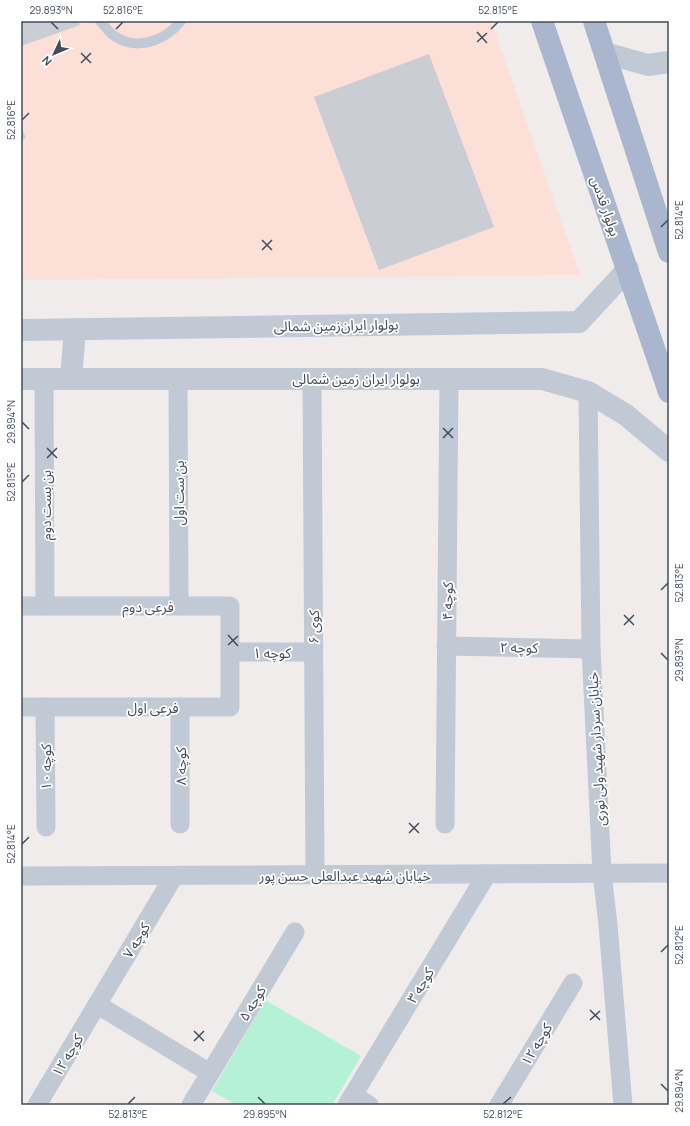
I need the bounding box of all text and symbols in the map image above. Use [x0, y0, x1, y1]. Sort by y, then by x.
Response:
text: 29.893°N [29, 3, 73, 17]
text: 52.816°E [103, 3, 143, 17]
text: 52.815°E [478, 3, 518, 17]
north arrow [34, 34, 74, 74]
text: N [38, 53, 55, 69]
text: 52.816°E [4, 100, 18, 140]
street label: بولوار قدس [587, 173, 625, 239]
text: 52.814°E [672, 200, 686, 240]
street label: بولوار ایران‌زمین شمالی [273, 314, 399, 336]
street label: بولوار ایران زمین شمالی [292, 369, 420, 388]
text: 29.894°N [4, 400, 18, 444]
street label: بن ست اول [169, 460, 188, 526]
text: 52.815°E [4, 462, 18, 502]
street label: بن بست دوم [36, 470, 57, 540]
text: 52.813°E [672, 563, 686, 603]
street label: کوچه ۴ [437, 581, 458, 620]
street label: فرعی دوم [122, 597, 174, 618]
street label: کوی ۶ [304, 610, 323, 644]
street label: کوچه ۲ [500, 637, 539, 658]
text: 29.893°N [672, 638, 686, 682]
street label: کوچه ۱ [253, 643, 291, 663]
street label: خیابان سردار شهید ولی نوری [582, 671, 610, 827]
street label: فرعی اول [128, 698, 178, 717]
street label: کوچه ۱۰ [36, 744, 56, 790]
street label: کوچه ۸ [171, 747, 191, 785]
text: 52.814°E [4, 824, 18, 864]
street label: خیابان شهید عبدالعلی حسن پور [258, 866, 431, 886]
street label: کوچه ۷ [118, 919, 155, 962]
text: 52.812°E [672, 925, 686, 965]
street label: کوچه ۳ [402, 964, 439, 1007]
street label: کوچه ۵ [234, 982, 271, 1025]
street label: کوچه ۱۲ [516, 1019, 557, 1069]
street label: کوچه ۱۲ [47, 1030, 88, 1080]
text: 29.894°N [672, 1069, 686, 1113]
text: 52.813°E [108, 1107, 148, 1121]
text: 29.895°N [243, 1107, 287, 1121]
text: 52.812°E [483, 1107, 523, 1121]

